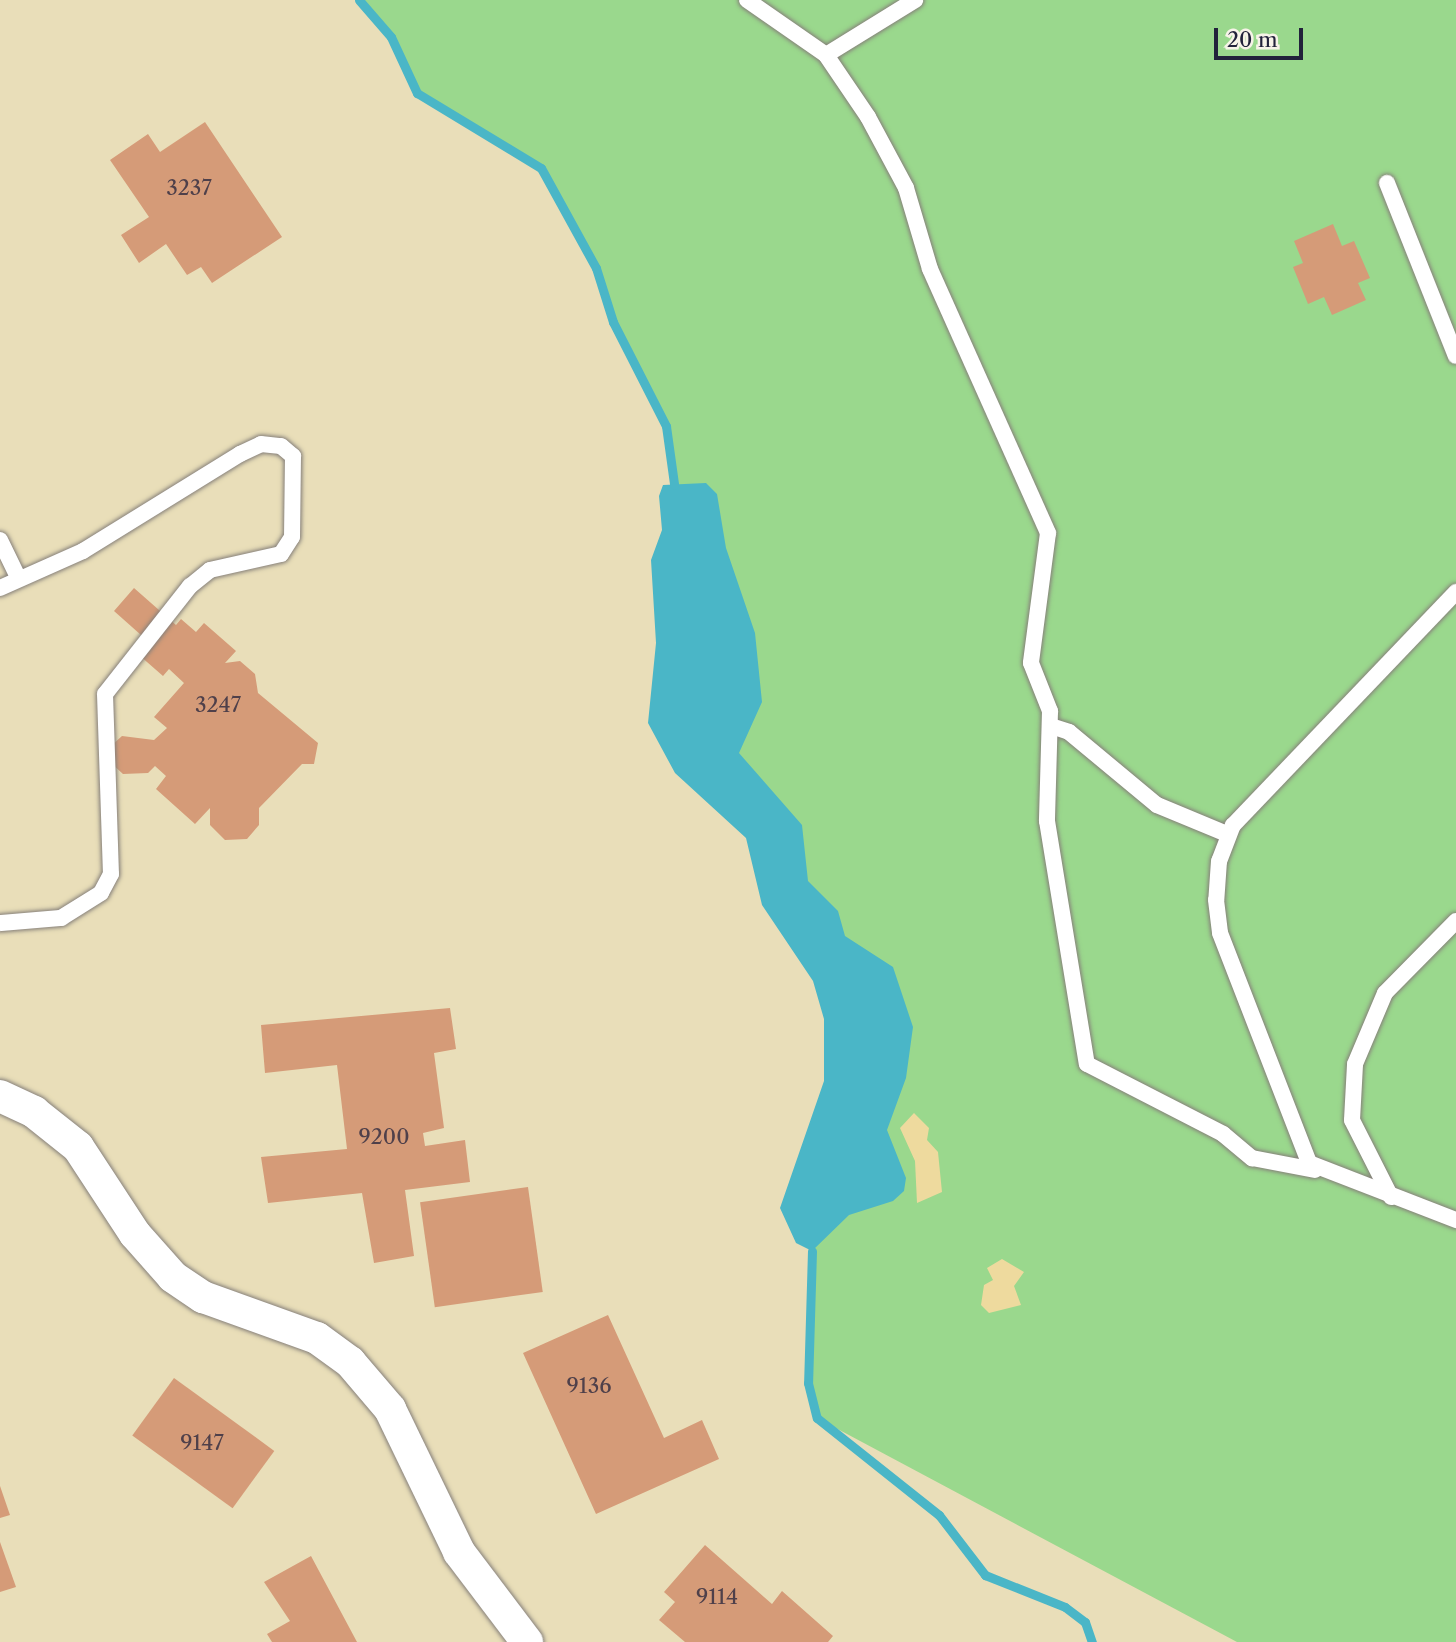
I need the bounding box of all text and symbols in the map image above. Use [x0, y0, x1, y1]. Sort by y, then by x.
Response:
scale bar [1218, 14, 1307, 58]
text: 20 m [1227, 27, 1278, 52]
house number: 3237 [166, 175, 212, 201]
house number: 3247 [195, 692, 241, 718]
house number: 9200 [358, 1124, 410, 1150]
house number: 9136 [567, 1373, 611, 1399]
house number: 9147 [180, 1430, 224, 1456]
house number: 9114 [696, 1584, 738, 1610]

